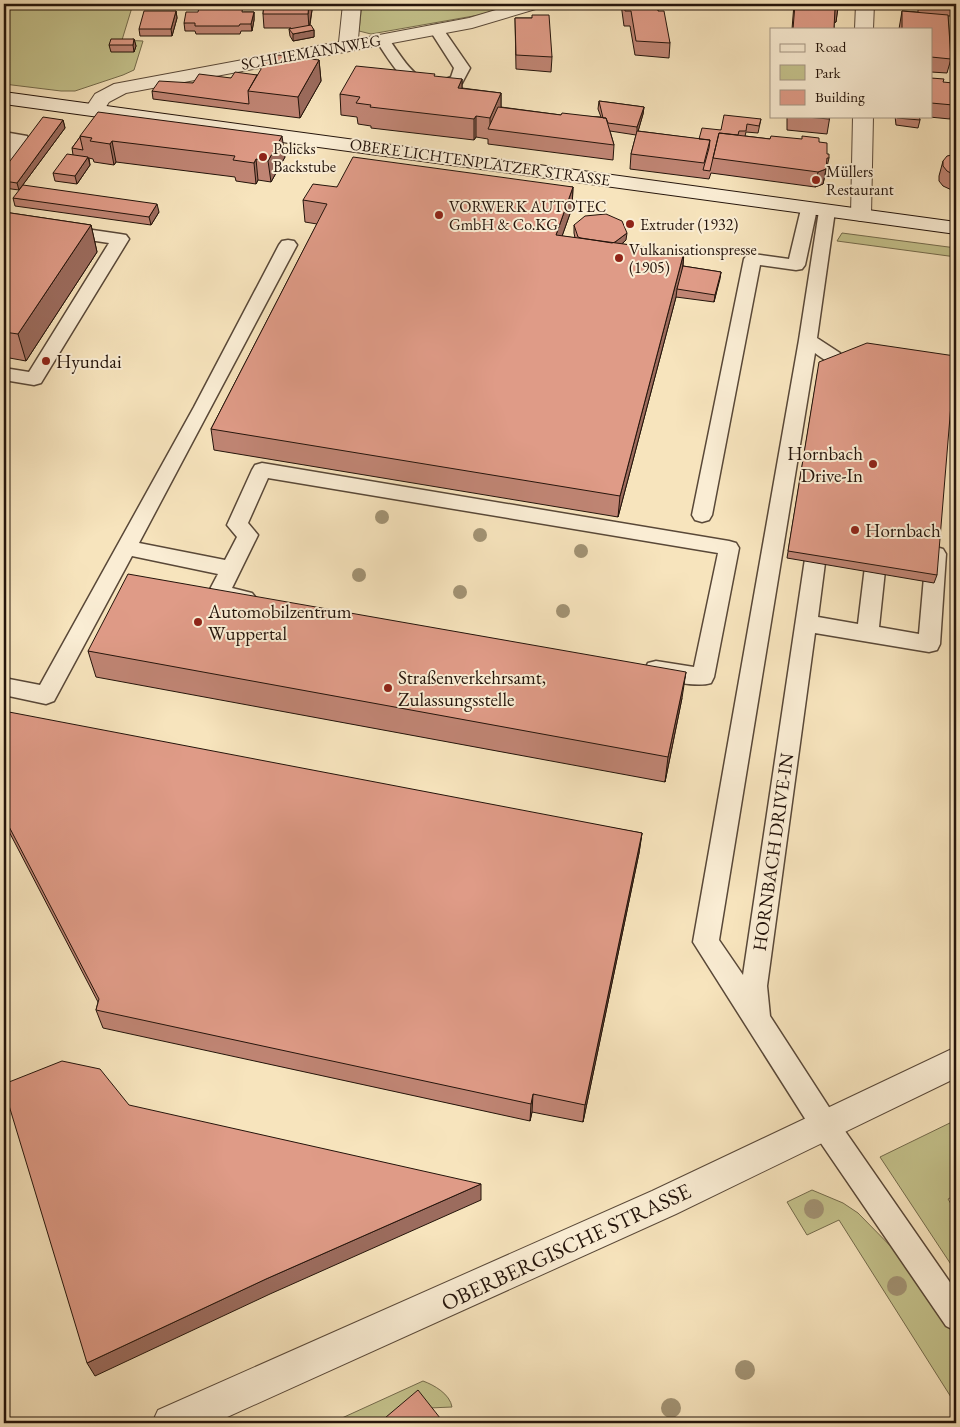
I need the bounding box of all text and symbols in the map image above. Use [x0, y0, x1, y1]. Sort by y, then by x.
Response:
legend [770, 28, 932, 118]
street label: SCHLIEMANNWEG [239, 29, 383, 75]
text: Road [815, 37, 847, 56]
text: Park [815, 63, 842, 82]
text: Building [815, 87, 865, 106]
street label: OBERE LICHTENPLATZER STRASSE [348, 133, 612, 191]
place label: Policks Backstube [273, 138, 336, 177]
marker: Policks Backstube [257, 151, 269, 163]
place label: Müllers Restaurant [826, 161, 894, 200]
marker: Müllers Restaurant [810, 174, 822, 186]
place label: VORWERK AUTOTEC GmbH & Co.KG [449, 196, 606, 235]
marker: VORWERK AUTOTEC GmbH & Co.KG [433, 209, 445, 221]
place label: Extruder (1932) [640, 214, 738, 235]
marker: Extruder (1932) [624, 218, 636, 230]
place label: Vulkanisationspresse (1905) [629, 239, 757, 278]
marker: Vulkanisationspresse (1905) [613, 252, 625, 264]
place label: Hyundai [56, 349, 122, 374]
marker: Hyundai [40, 355, 52, 367]
place label: Hornbach Drive-In [787, 441, 863, 488]
marker: Hornbach Drive-In [867, 458, 879, 470]
place label: Hornbach [865, 518, 941, 543]
marker: Hornbach [849, 524, 861, 536]
place label: Automobilzentrum Wuppertal [207, 599, 352, 646]
marker: Automobilzentrum Wuppertal [192, 616, 204, 628]
place label: Straßenverkehrsamt, Zulassungsstelle [398, 665, 546, 712]
marker: Straßenverkehrsamt, Zulassungsstelle [382, 682, 394, 694]
street label: HORNBACH DRIVE-IN [747, 752, 799, 952]
street label: OBERBERGISCHE STRASSE [436, 1176, 696, 1318]

